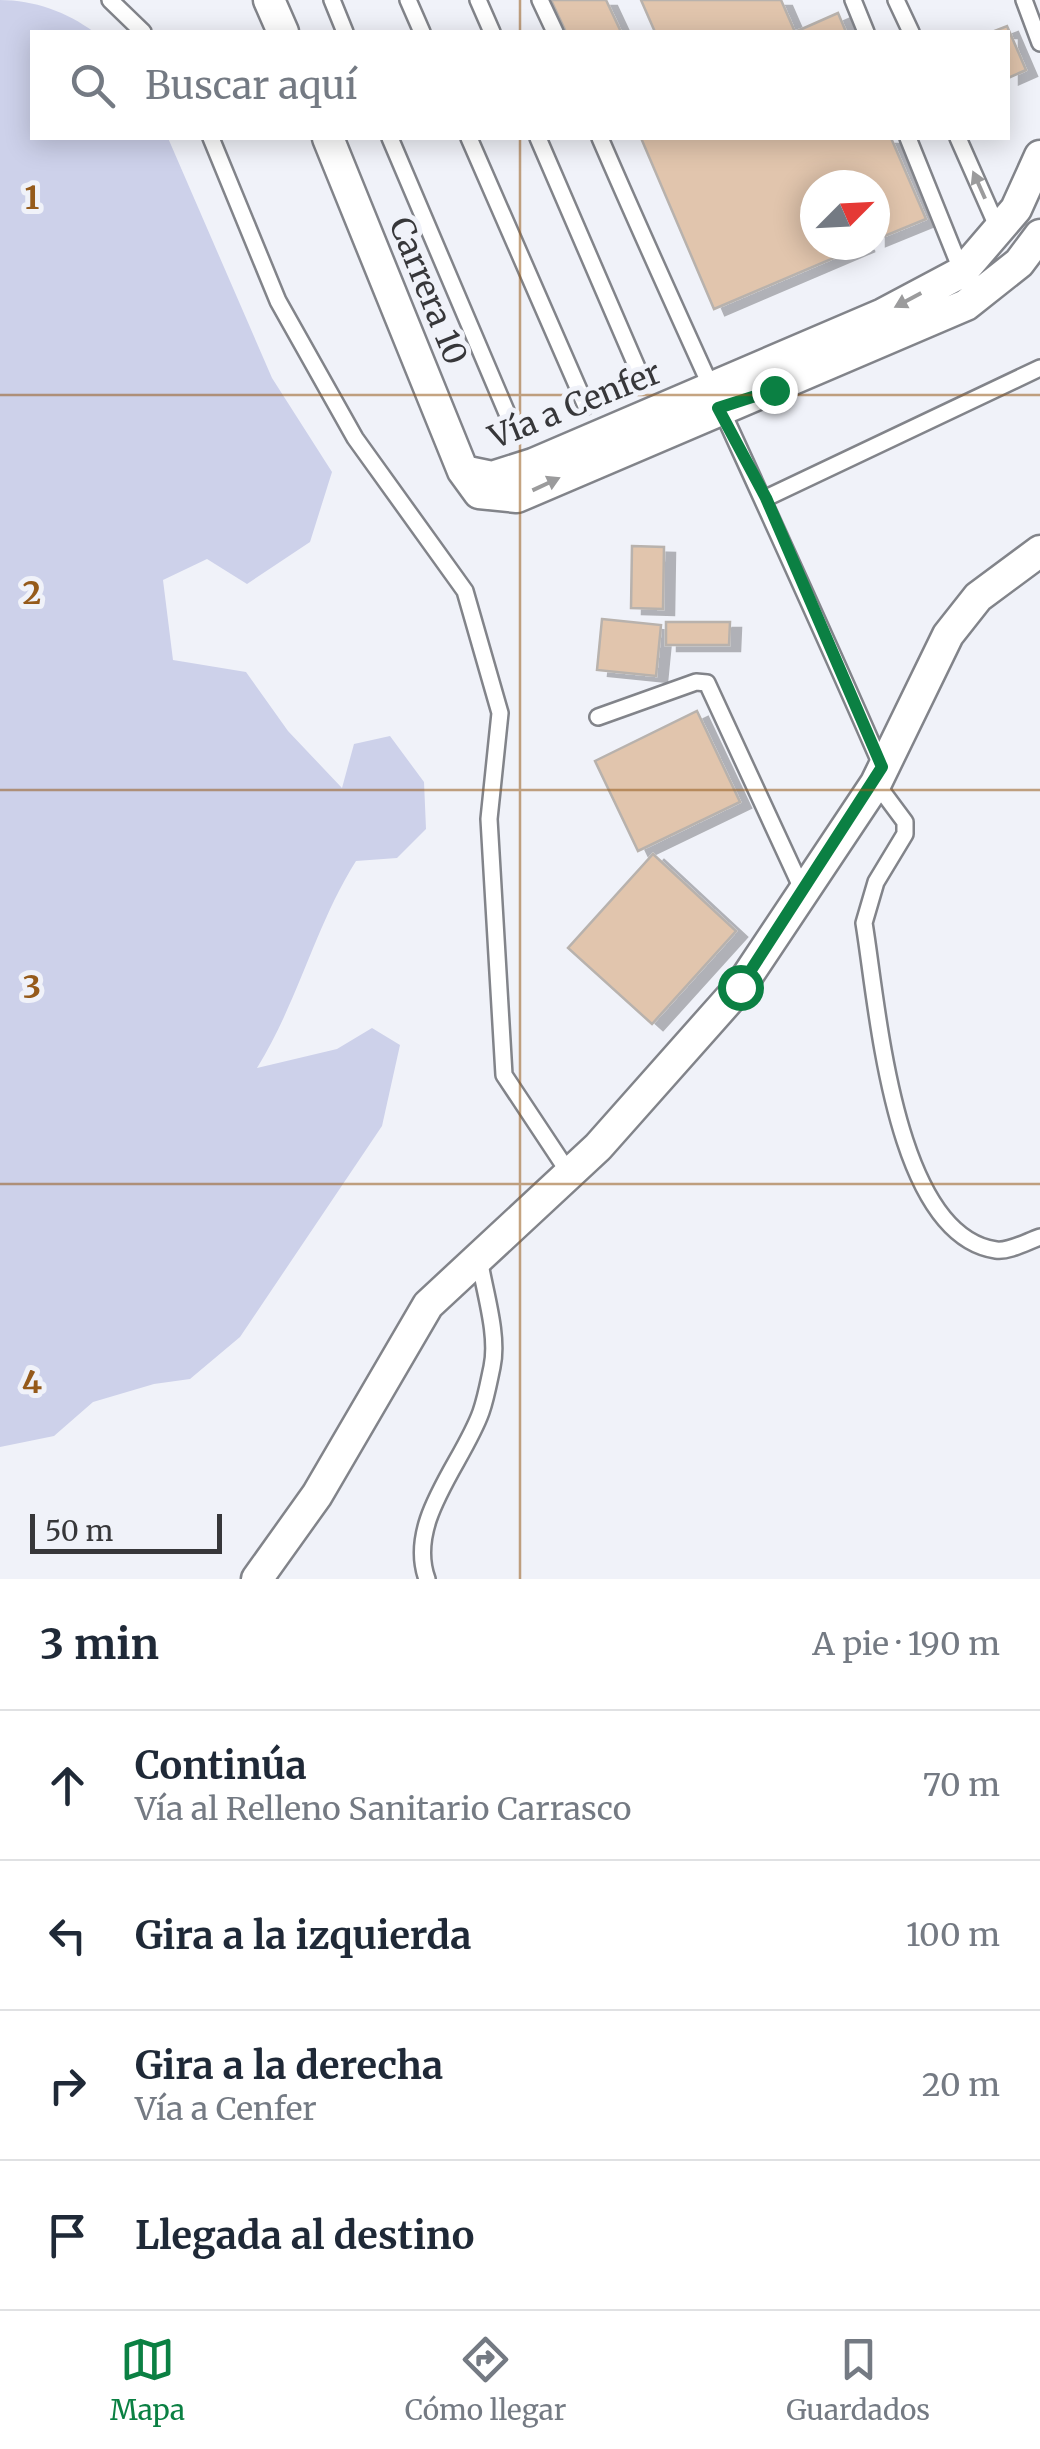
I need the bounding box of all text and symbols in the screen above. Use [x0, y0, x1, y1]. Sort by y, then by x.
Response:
search box [30, 30, 1010, 140]
icon: search [65, 58, 120, 113]
text: Buscar aquí [145, 62, 357, 109]
north arrow [800, 170, 890, 260]
one-way arrow [971, 170, 987, 200]
text: 1 [25, 178, 40, 218]
street label: Carrera 10 [380, 211, 476, 371]
one-way arrow [894, 292, 923, 309]
street label: Vía a Cenfer [482, 352, 667, 458]
route end [752, 368, 798, 414]
one-way arrow [532, 475, 561, 492]
text: 2 [23, 573, 41, 613]
route start [718, 965, 764, 1011]
text: 3 [23, 967, 41, 1007]
text: 4 [22, 1362, 42, 1402]
scale bar [30, 1509, 222, 1554]
text: 50 m [45, 1513, 113, 1549]
text: 3 min [40, 1618, 159, 1670]
text: A pie · 190 m [812, 1624, 1000, 1664]
text: Continúa [135, 1742, 307, 1789]
icon: ahead [40, 1758, 95, 1813]
text: 70 m [923, 1765, 1000, 1805]
text: Vía al Relleno Sanitario Carrasco [135, 1789, 631, 1829]
icon: left [40, 1908, 95, 1963]
text: Gira a la izquierda [135, 1912, 471, 1959]
text: 100 m [906, 1915, 1000, 1955]
text: Gira a la derecha [135, 2042, 443, 2089]
icon: right [40, 2058, 95, 2113]
text: 20 m [922, 2065, 1000, 2105]
text: Vía a Cenfer [135, 2089, 317, 2129]
icon: arrive [40, 2208, 95, 2263]
text: Llegada al destino [135, 2212, 474, 2259]
tab: Mapa [110, 2332, 185, 2428]
tab: Cómo llegar [405, 2332, 566, 2428]
tab: Guardados [786, 2332, 930, 2428]

